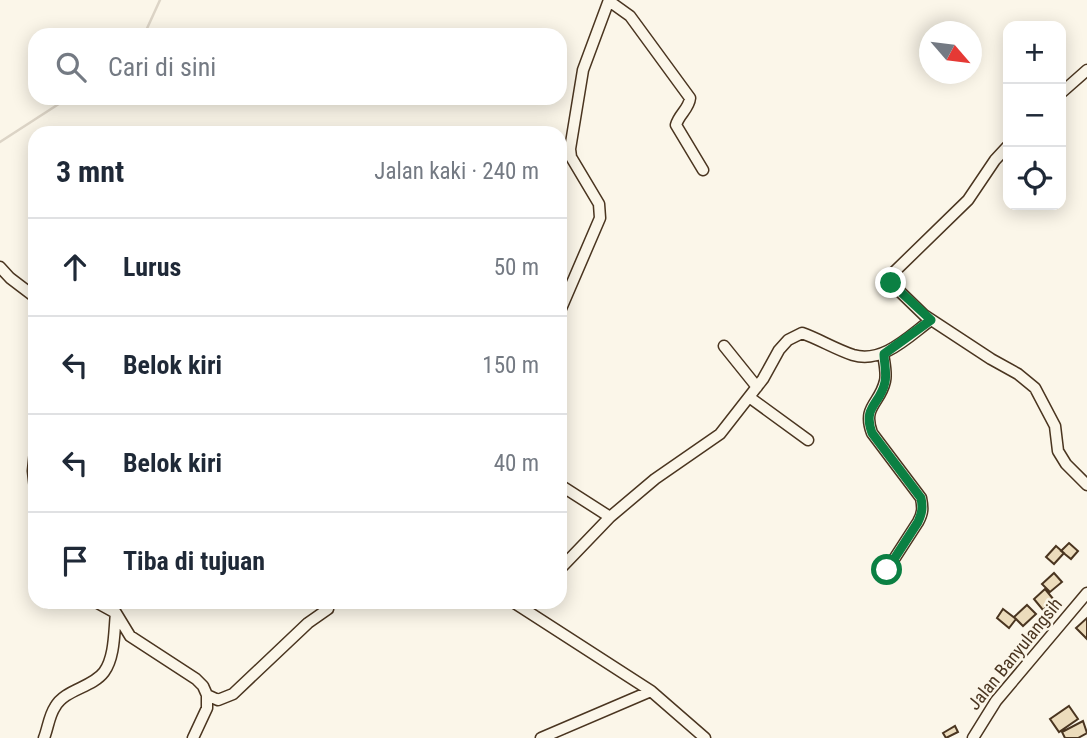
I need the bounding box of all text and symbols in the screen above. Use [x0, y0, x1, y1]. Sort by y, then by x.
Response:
north arrow [919, 21, 982, 84]
map controls [1003, 21, 1066, 210]
button: + [1003, 21, 1066, 84]
search box [28, 28, 567, 105]
icon: search [52, 48, 90, 86]
text: Cari di sini [108, 52, 216, 82]
button: − [1003, 84, 1066, 147]
button: locate [1003, 147, 1066, 210]
text: 3 mnt [56, 154, 124, 189]
text: Jalan kaki · 240 m [374, 158, 539, 185]
icon: ahead [56, 248, 94, 286]
text: Lurus [123, 252, 181, 282]
text: 50 m [494, 254, 539, 281]
route end [875, 267, 906, 298]
icon: left [56, 346, 94, 384]
text: Belok kiri [123, 350, 222, 380]
text: 150 m [482, 352, 539, 379]
icon: left [56, 444, 94, 482]
text: Belok kiri [123, 448, 222, 478]
text: 40 m [494, 450, 539, 477]
icon: arrive [56, 542, 94, 580]
text: Tiba di tujuan [123, 546, 265, 576]
route start [871, 554, 902, 585]
street label: Jalan Banyulangsih [963, 594, 1066, 714]

